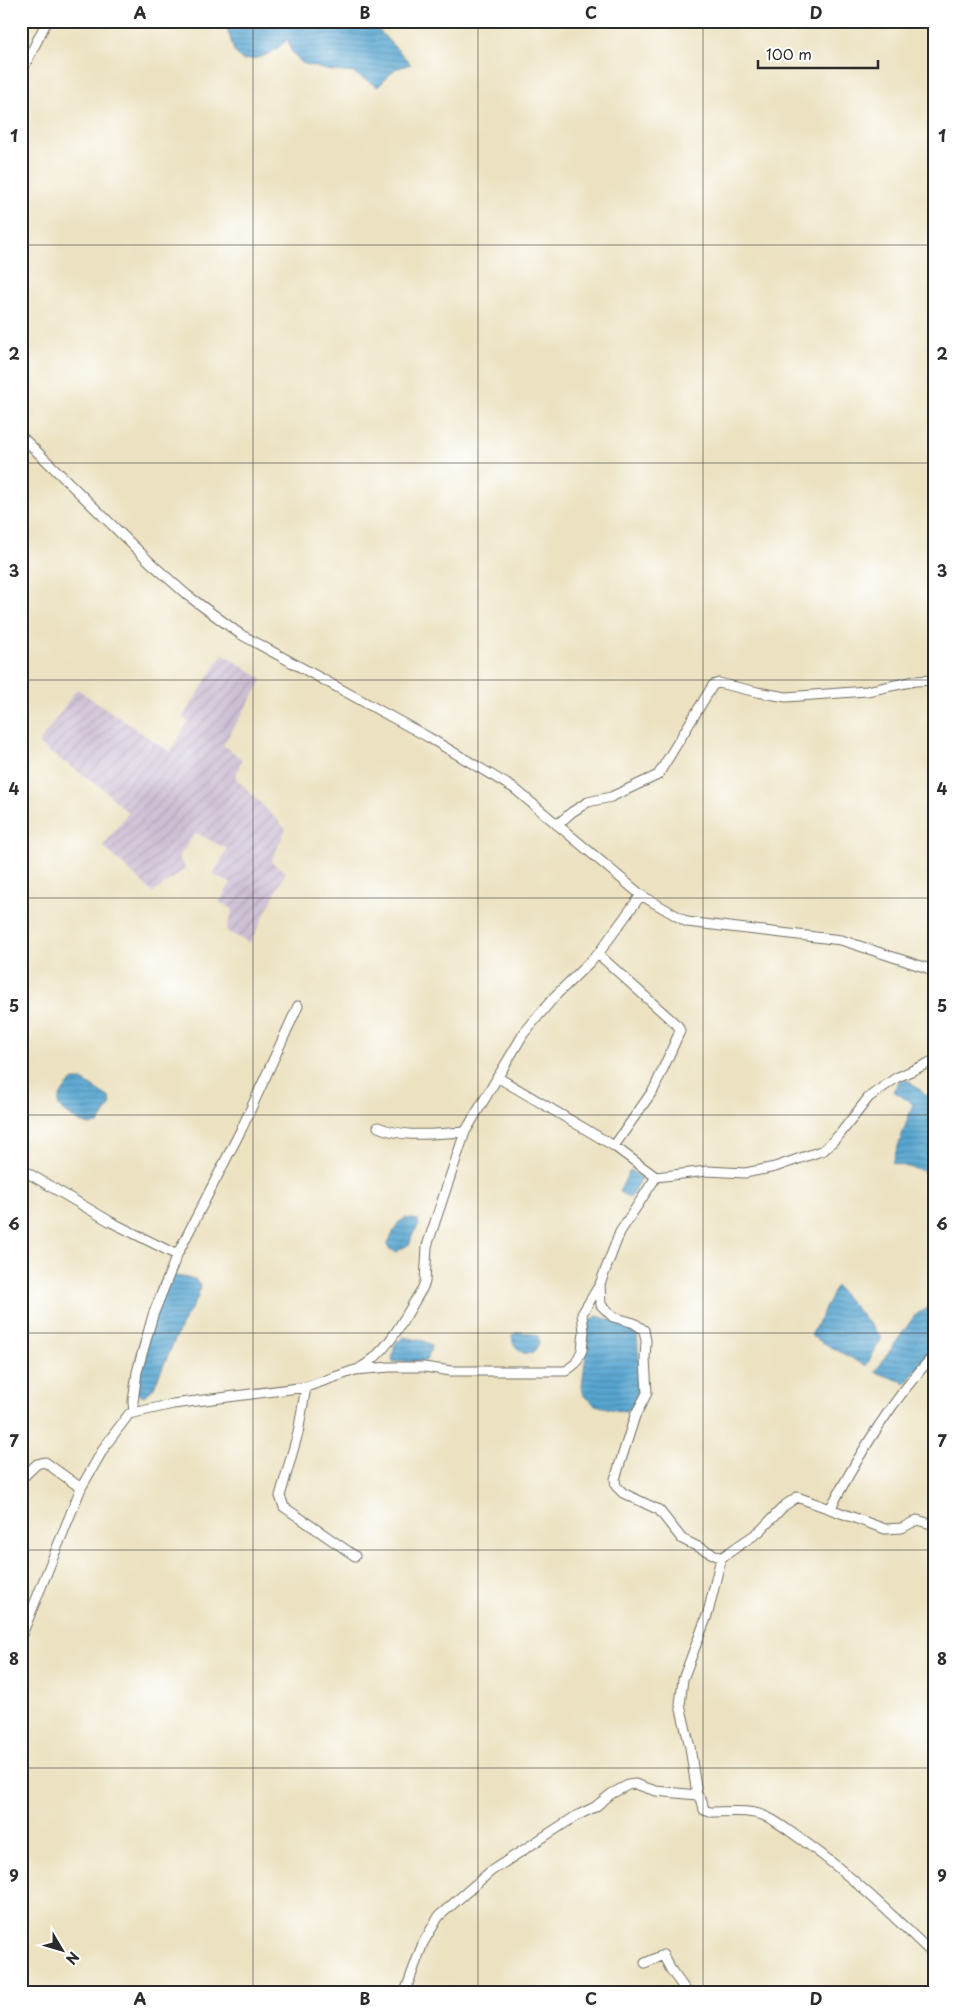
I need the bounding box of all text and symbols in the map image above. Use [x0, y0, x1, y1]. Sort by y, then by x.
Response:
text: A [134, 0, 147, 24]
text: B [360, 0, 371, 24]
text: C [585, 0, 597, 24]
text: D [810, 0, 822, 24]
scale bar [758, 38, 878, 70]
text: 100 m [766, 42, 812, 65]
text: 1 [10, 123, 18, 147]
text: 1 [938, 123, 946, 147]
text: 2 [8, 341, 20, 365]
text: 2 [936, 341, 948, 365]
text: 3 [9, 558, 19, 582]
text: 3 [937, 558, 947, 582]
text: 4 [9, 776, 20, 800]
text: 4 [937, 776, 948, 800]
text: 5 [9, 993, 19, 1017]
text: 5 [937, 993, 947, 1017]
text: 6 [8, 1211, 20, 1235]
text: 6 [936, 1211, 948, 1235]
text: 7 [9, 1428, 19, 1452]
text: 7 [937, 1428, 947, 1452]
text: 8 [9, 1646, 19, 1670]
text: 8 [937, 1646, 947, 1670]
text: 9 [9, 1863, 19, 1887]
text: 9 [937, 1863, 947, 1887]
north arrow [38, 1926, 88, 1976]
text: N [61, 1947, 84, 1969]
text: A [134, 1986, 147, 2010]
text: B [360, 1986, 371, 2010]
text: C [585, 1986, 597, 2010]
text: D [810, 1986, 822, 2010]

